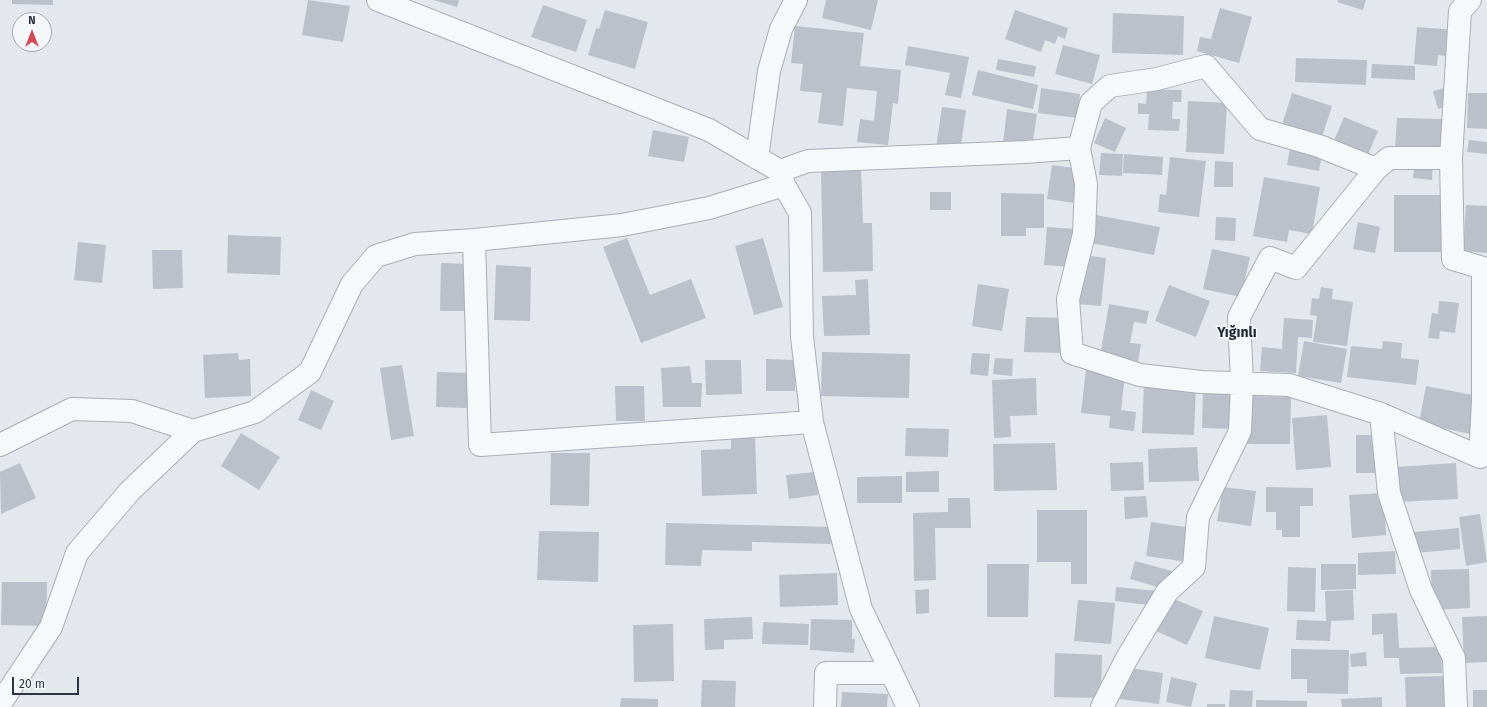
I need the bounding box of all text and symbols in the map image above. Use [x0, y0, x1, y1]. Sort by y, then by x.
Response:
north arrow [12, 12, 52, 52]
text: N [28, 14, 36, 27]
district label: Yığınlı [1217, 325, 1257, 341]
scale bar [14, 669, 81, 695]
text: 20 m [19, 677, 45, 691]

